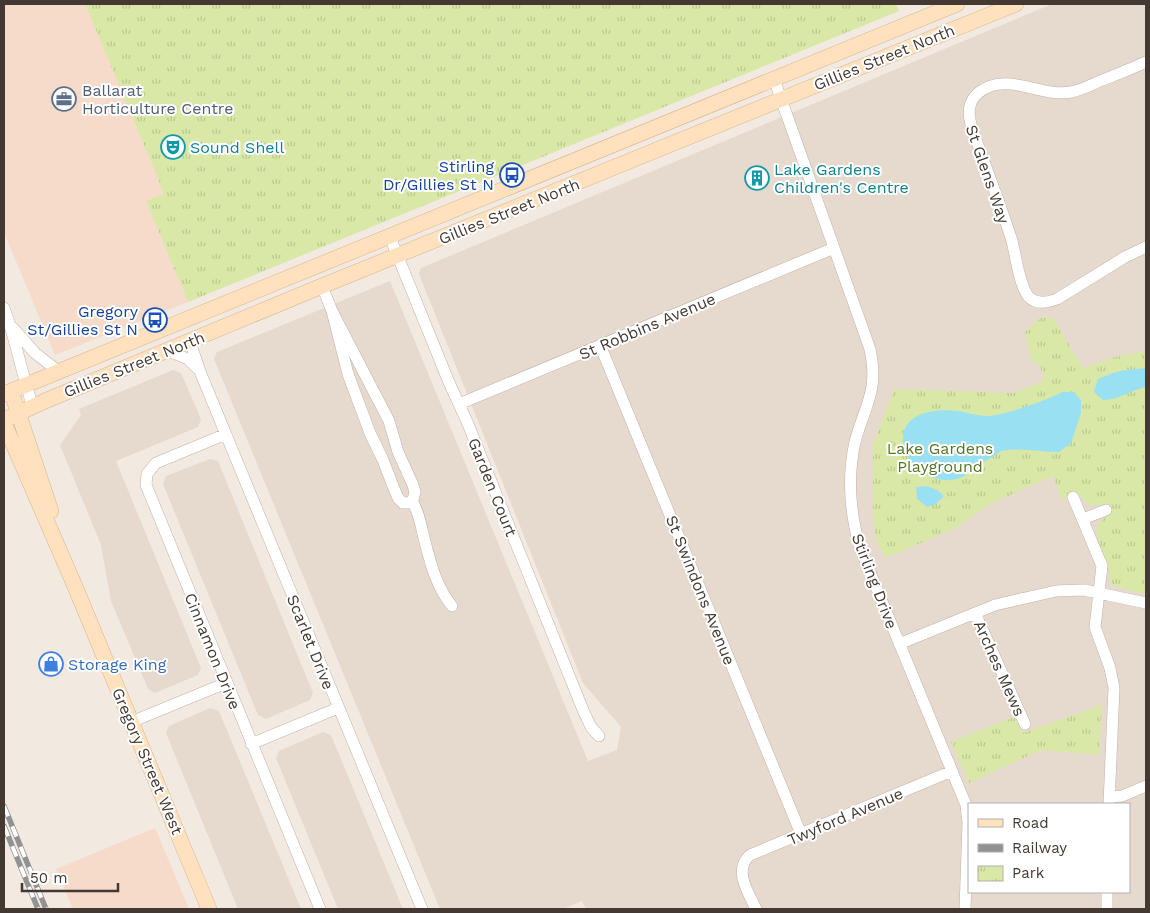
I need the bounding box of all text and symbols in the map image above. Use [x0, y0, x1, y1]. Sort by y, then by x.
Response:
street label: Gillies Street North [811, 20, 958, 94]
place label: Ballarat Horticulture Centre [82, 81, 233, 118]
office icon: Ballarat Horticulture Centre [51, 86, 77, 112]
street label: St Glens Way [962, 122, 1014, 227]
theatre icon: Sound Shell [160, 134, 186, 160]
place label: Sound Shell [190, 138, 284, 157]
place label: Stirling Dr/Gillies St N [383, 157, 494, 194]
place label: Lake Gardens Children's Centre [774, 160, 909, 197]
bus stop icon: Stirling Dr/Gillies St N [499, 162, 525, 188]
building icon: Lake Gardens Children's Centre [744, 165, 770, 191]
street label: Gillies Street North [436, 174, 583, 248]
street label: St Robbins Avenue [576, 289, 718, 364]
place label: Gregory St/Gillies St N [27, 302, 139, 339]
bus stop icon: Gregory St/Gillies St N [142, 307, 168, 333]
street label: Gillies Street North [61, 327, 208, 401]
street label: Garden Court [464, 435, 521, 540]
park label: Lake Gardens Playground [887, 439, 993, 476]
street label: St Swindons Avenue [662, 513, 739, 668]
street label: Stirling Drive [848, 531, 901, 632]
street label: Cinnamon Drive [180, 590, 245, 712]
street label: Scarlet Drive [283, 592, 338, 692]
street label: Arches Mews [970, 617, 1029, 719]
shop icon: Storage King [38, 651, 64, 677]
place label: Storage King [68, 655, 167, 674]
street label: Gregory Street West [108, 685, 187, 838]
street label: Twyford Avenue [785, 784, 906, 849]
legend [968, 803, 1130, 893]
text: Road [1012, 814, 1049, 832]
text: Railway [1012, 839, 1067, 857]
scale bar [22, 860, 119, 892]
text: Park [1012, 864, 1045, 882]
text: 50 m [30, 869, 67, 887]

